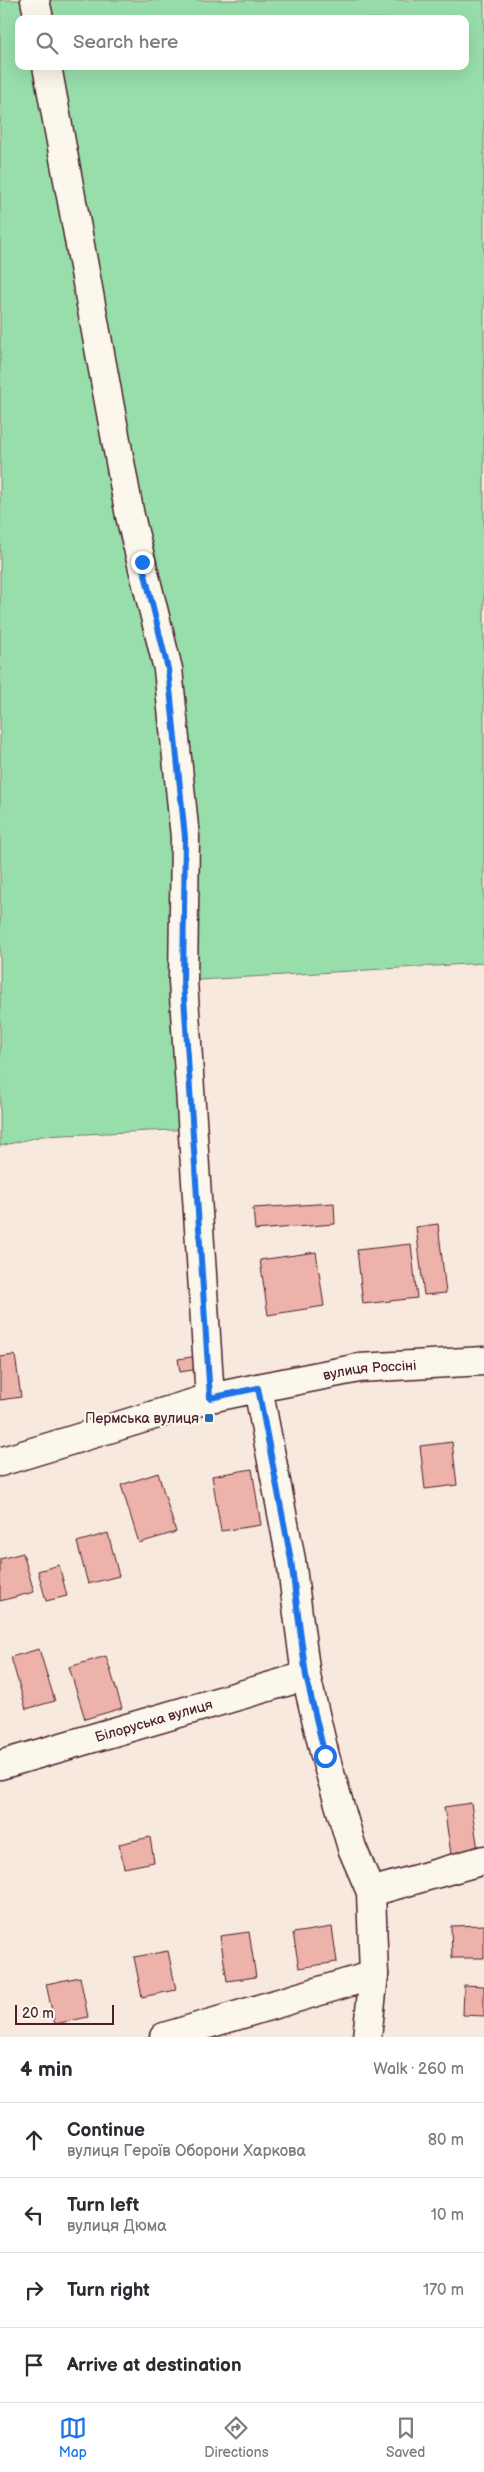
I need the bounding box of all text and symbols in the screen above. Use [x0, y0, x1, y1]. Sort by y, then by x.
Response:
search box [15, 15, 469, 70]
icon: search [33, 29, 61, 57]
text: Search here [73, 31, 178, 54]
route end [131, 551, 154, 574]
street label: вулиця Россіні [321, 1356, 417, 1383]
place label: Пермська вулиця [85, 1410, 199, 1427]
marker: Пермська вулиця [203, 1412, 215, 1424]
street label: Білоруська вулиця [93, 1695, 215, 1745]
route start [314, 1745, 337, 1768]
scale bar [15, 2002, 114, 2025]
text: 20 m [22, 2005, 54, 2022]
text: 4 min [20, 2057, 73, 2082]
text: Walk · 260 m [373, 2060, 464, 2079]
text: Continue [67, 2119, 145, 2142]
icon: ahead [20, 2126, 48, 2154]
text: 80 m [428, 2131, 464, 2150]
text: вулиця Героїв Оборони Харкова [67, 2142, 306, 2161]
text: Turn left [67, 2194, 139, 2217]
icon: left [20, 2201, 48, 2229]
text: 10 m [431, 2206, 464, 2225]
text: вулиця Дюма [67, 2217, 167, 2236]
icon: right [20, 2276, 48, 2304]
text: Turn right [67, 2279, 150, 2302]
text: 170 m [423, 2281, 464, 2300]
icon: arrive [20, 2351, 48, 2379]
text: Arrive at destination [67, 2354, 242, 2377]
tab: Map [59, 2414, 87, 2461]
tab: Directions [204, 2414, 269, 2461]
tab: Saved [386, 2414, 425, 2461]

